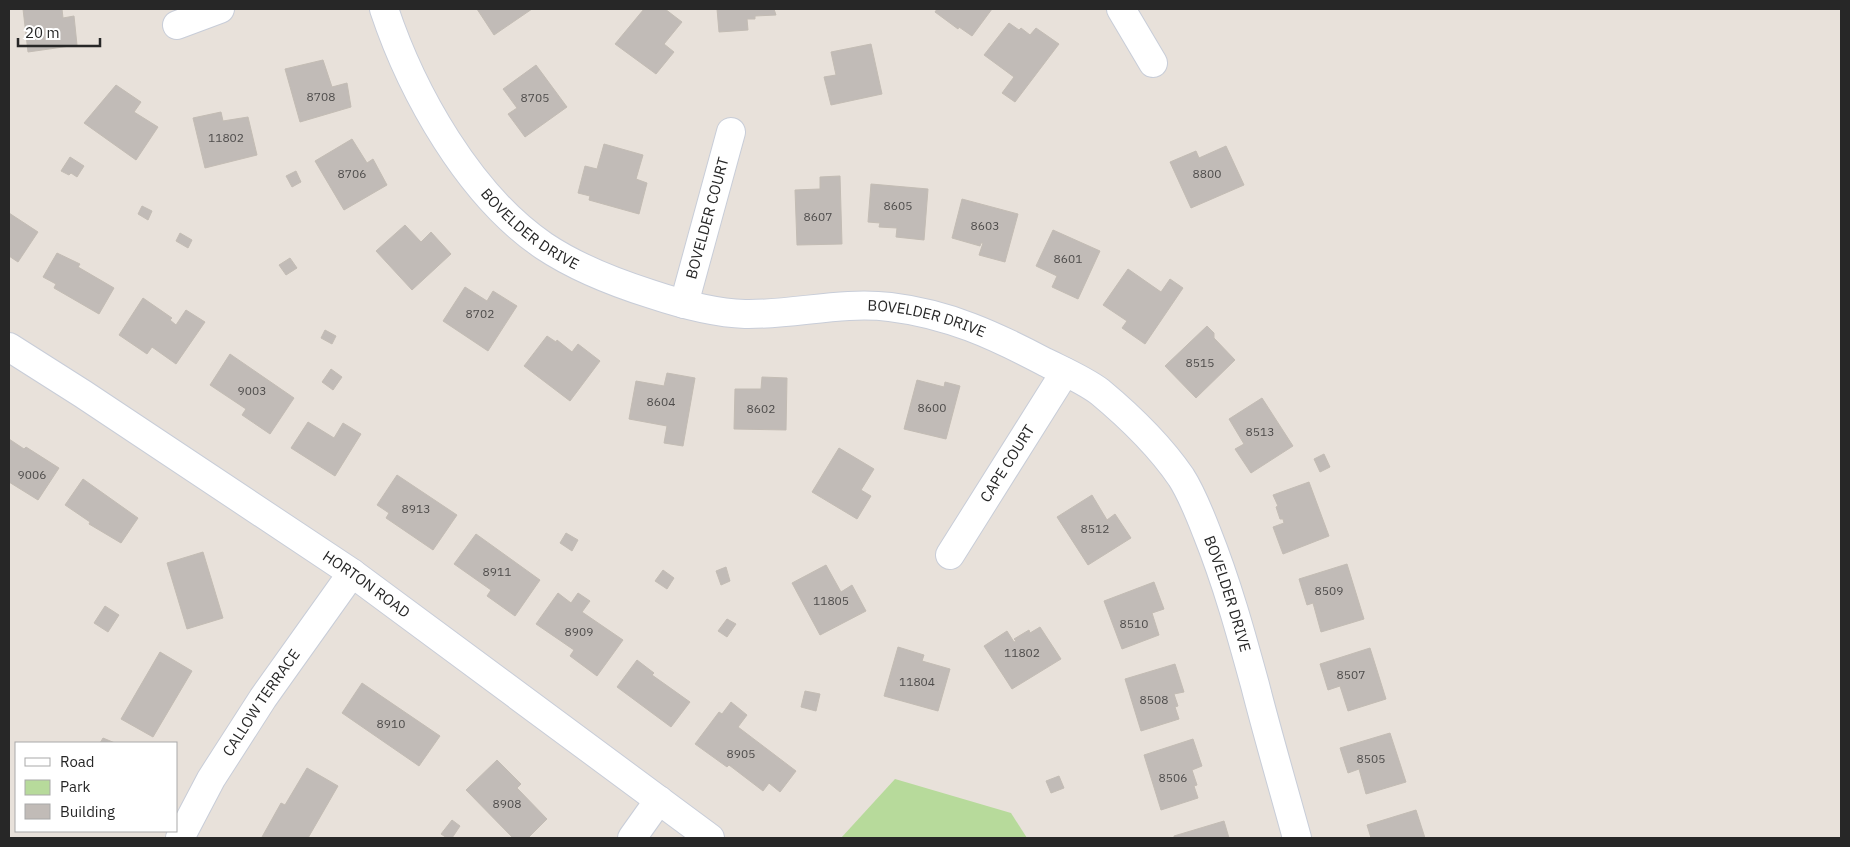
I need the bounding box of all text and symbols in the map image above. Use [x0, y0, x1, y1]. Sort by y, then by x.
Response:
scale bar [18, 15, 100, 47]
text: 20 m [25, 23, 60, 42]
house number: 8708 [307, 89, 335, 104]
house number: 8705 [521, 90, 549, 105]
house number: 11802 [208, 130, 244, 145]
street label: BOVELDER COURT [681, 155, 733, 281]
house number: 8706 [338, 166, 366, 181]
house number: 8800 [1193, 166, 1221, 181]
street label: BOVELDER DRIVE [477, 184, 582, 274]
house number: 8605 [884, 198, 912, 213]
house number: 8607 [804, 209, 832, 224]
house number: 8603 [971, 218, 999, 233]
house number: 8601 [1054, 251, 1082, 266]
street label: BOVELDER DRIVE [867, 295, 989, 341]
house number: 8702 [466, 306, 494, 321]
house number: 8515 [1186, 355, 1214, 370]
house number: 9003 [238, 383, 266, 398]
house number: 8604 [647, 394, 675, 409]
house number: 8600 [918, 400, 946, 415]
house number: 8602 [747, 401, 775, 416]
street label: CAPE COURT [976, 421, 1039, 506]
house number: 8513 [1246, 424, 1274, 439]
house number: 9006 [18, 467, 46, 482]
house number: 8913 [402, 501, 430, 516]
house number: 8512 [1081, 521, 1109, 536]
street label: BOVELDER DRIVE [1200, 533, 1255, 654]
street label: HORTON ROAD [319, 546, 414, 622]
house number: 8911 [483, 564, 511, 579]
house number: 8509 [1315, 583, 1343, 598]
house number: 11805 [813, 593, 849, 608]
house number: 8510 [1120, 616, 1148, 631]
house number: 8909 [565, 624, 593, 639]
street label: CALLOW TERRACE [218, 645, 304, 760]
house number: 11802 [1004, 645, 1040, 660]
house number: 8507 [1337, 667, 1365, 682]
house number: 11804 [899, 674, 935, 689]
house number: 8508 [1140, 692, 1168, 707]
house number: 8910 [377, 716, 405, 731]
legend [15, 742, 178, 832]
house number: 8905 [727, 746, 755, 761]
house number: 8505 [1357, 751, 1385, 766]
text: Road [60, 752, 95, 771]
house number: 8506 [1159, 770, 1187, 785]
text: Park [60, 777, 90, 796]
house number: 8908 [493, 796, 521, 811]
text: Building [60, 802, 115, 821]

